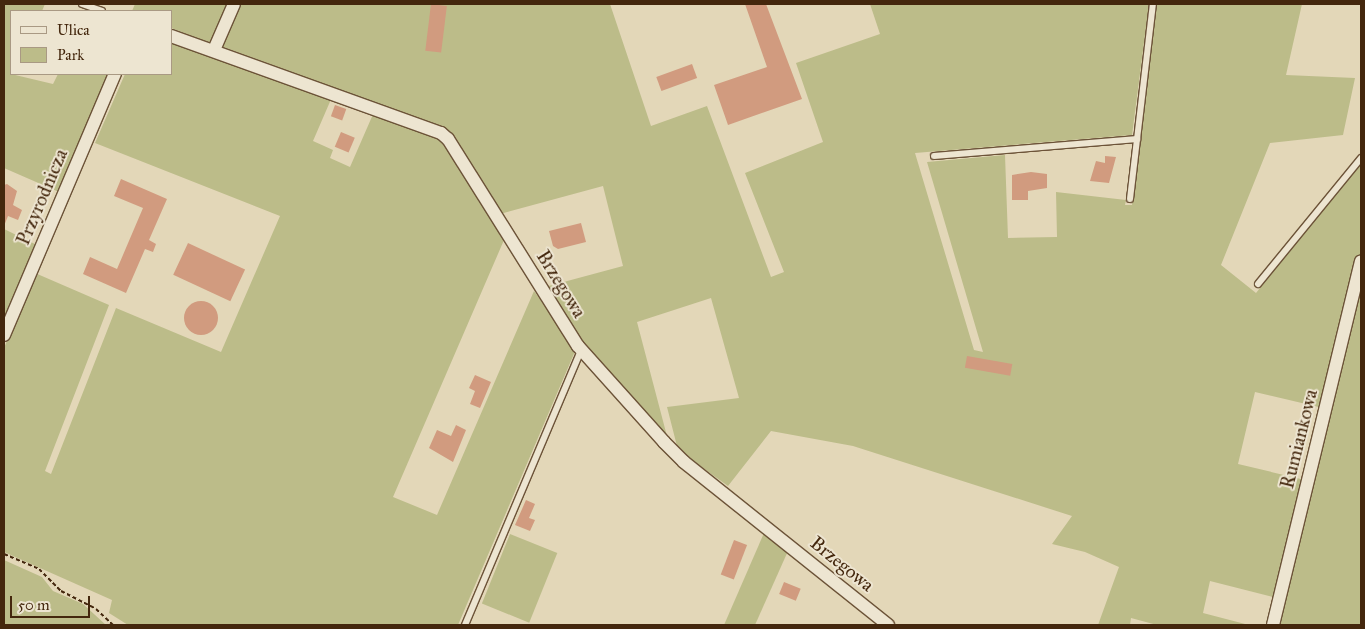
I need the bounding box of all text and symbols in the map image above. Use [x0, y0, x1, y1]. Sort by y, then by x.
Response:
legend [10, 10, 172, 75]
text: Ulica [57, 21, 90, 39]
text: Park [57, 46, 84, 64]
street label: Przyrodnicza [12, 146, 72, 248]
street label: Brzegowa [531, 246, 591, 322]
street label: Rumiankowa [1276, 387, 1322, 491]
street label: Brzegowa [806, 531, 878, 597]
scale bar [12, 586, 92, 618]
text: 50 m [18, 596, 50, 614]

